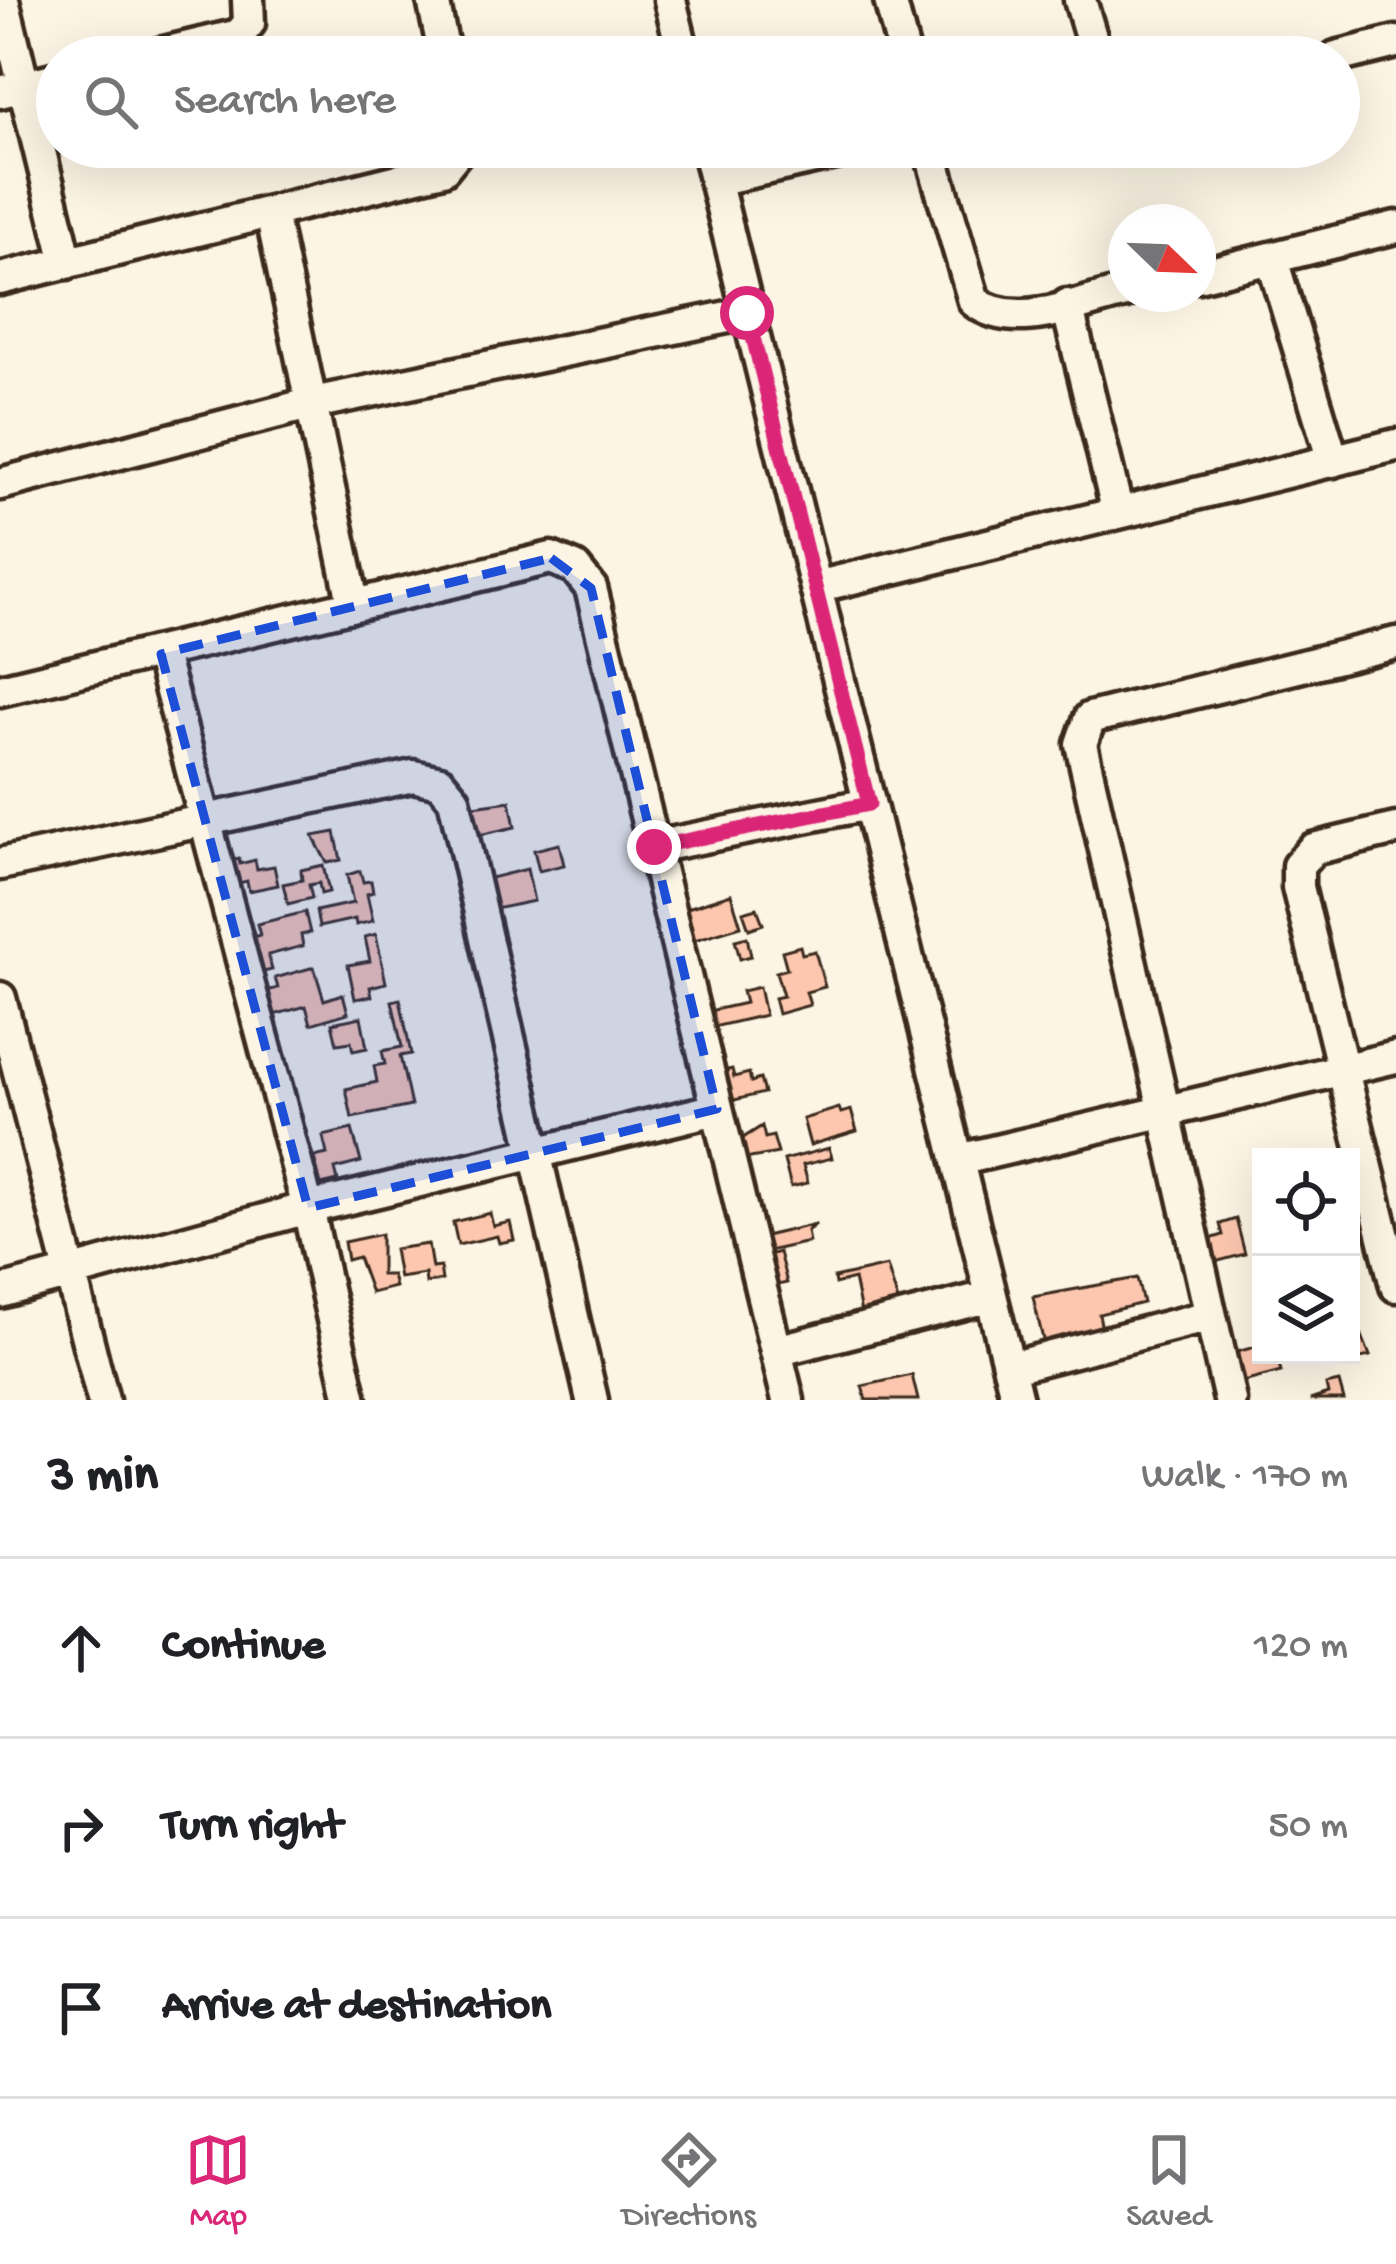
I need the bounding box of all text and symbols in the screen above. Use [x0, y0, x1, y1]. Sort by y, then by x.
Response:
search box [36, 36, 1360, 168]
icon: search [78, 69, 144, 135]
text: Search here [174, 76, 396, 129]
north arrow [1108, 204, 1216, 312]
route start [720, 286, 774, 340]
route end [627, 820, 681, 874]
map controls [1252, 1148, 1360, 1364]
button: locate [1252, 1148, 1360, 1256]
button: layers [1252, 1256, 1360, 1364]
text: 3 min [48, 1448, 158, 1508]
text: Walk · 170 m [1141, 1455, 1348, 1501]
icon: ahead [48, 1615, 114, 1681]
text: Continue [162, 1621, 325, 1674]
text: 120 m [1254, 1625, 1348, 1671]
icon: right [48, 1795, 114, 1861]
text: Turn right [162, 1801, 342, 1854]
text: 50 m [1268, 1805, 1348, 1851]
icon: arrive [48, 1975, 114, 2041]
text: Arrive at destination [162, 1981, 551, 2034]
tab: Map [185, 2127, 251, 2237]
tab: Directions [622, 2127, 756, 2237]
tab: Saved [1126, 2127, 1211, 2237]

